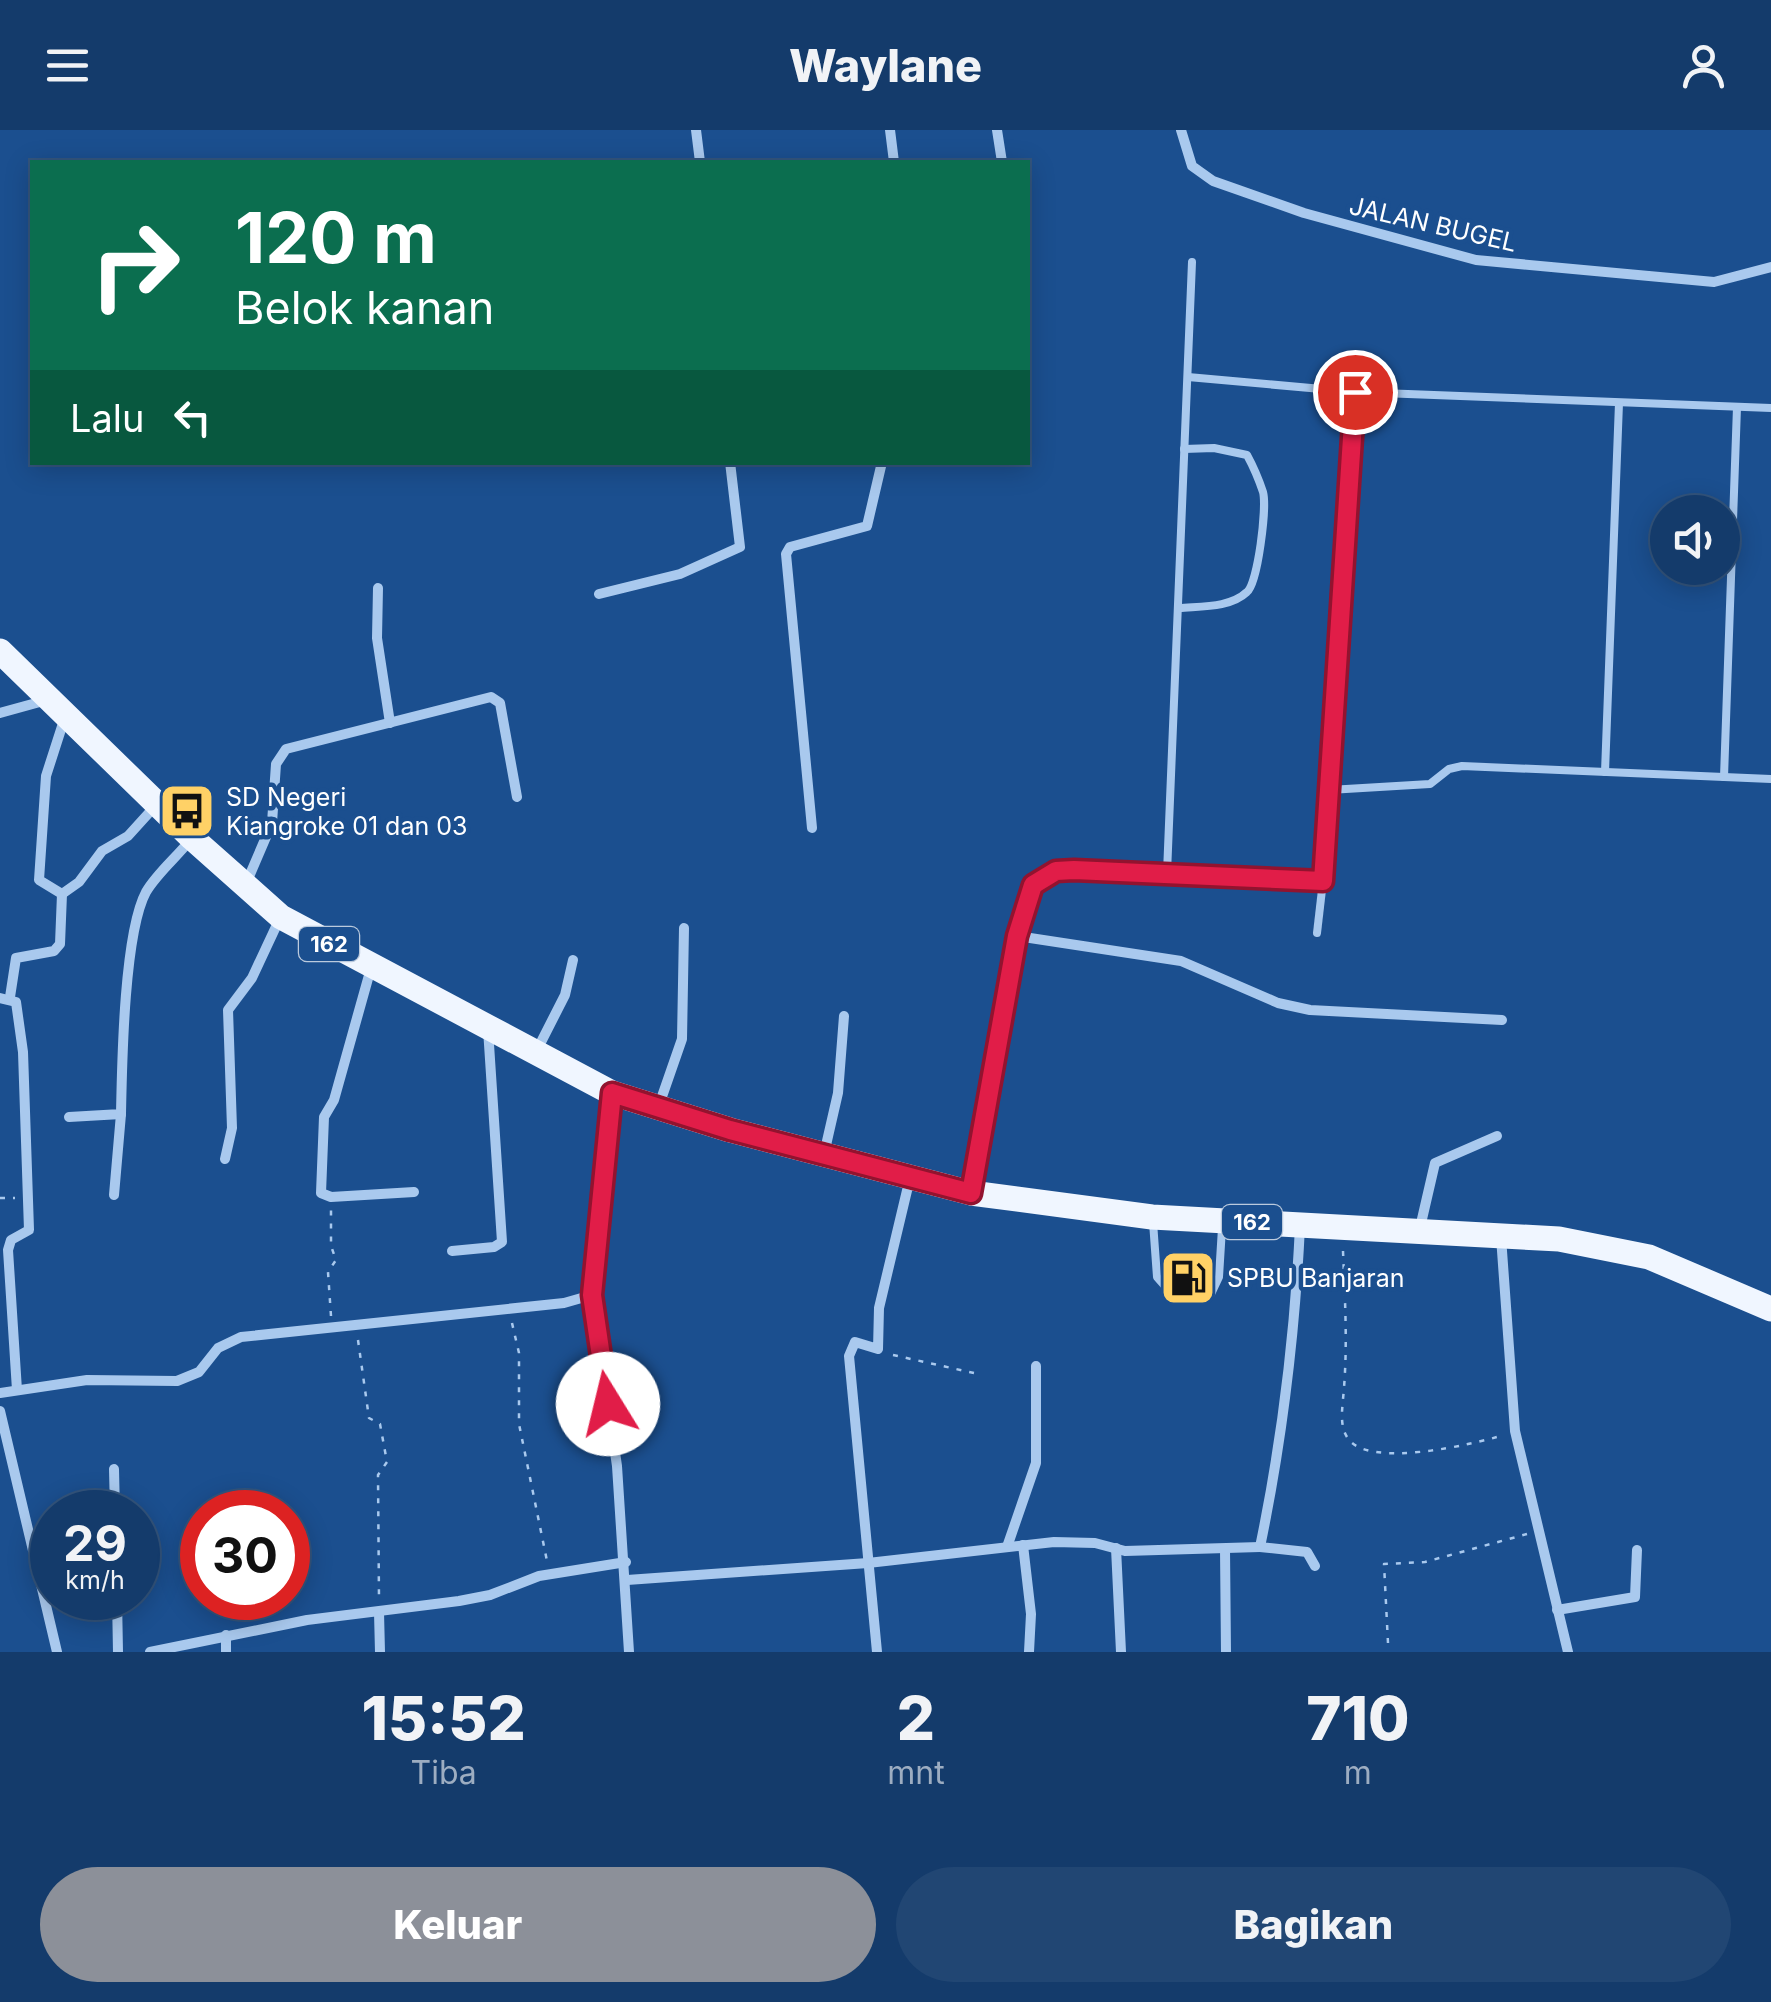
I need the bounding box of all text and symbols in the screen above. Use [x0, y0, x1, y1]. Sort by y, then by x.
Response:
icon: menu [40, 38, 95, 93]
text: Waylane [789, 38, 982, 93]
icon: person [1676, 38, 1731, 93]
street label: JALAN BUGEL [1346, 190, 1520, 258]
text: 120 m [235, 195, 437, 280]
icon: right [70, 200, 200, 330]
text: Belok kanan [235, 280, 494, 335]
pin [1313, 350, 1398, 435]
icon: arrive [1328, 365, 1383, 420]
icon: left [165, 390, 220, 445]
text: Lalu [70, 395, 145, 441]
map controls [1650, 495, 1740, 585]
button: sound [1650, 495, 1740, 585]
bus stop icon: SD Negeri Kiangroke 01 dan 03 [157, 781, 217, 841]
place label: SD Negeri Kiangroke 01 dan 03 [226, 782, 467, 841]
road number: 162 [299, 927, 359, 961]
road number: 162 [1222, 1205, 1282, 1239]
fuel station icon: SPBU Banjaran [1158, 1248, 1218, 1308]
place label: SPBU Banjaran [1227, 1263, 1404, 1293]
position arrow [556, 1352, 660, 1456]
speed limit sign: 30 [180, 1490, 310, 1620]
text: 29 [63, 1513, 127, 1573]
text: km/h [65, 1565, 125, 1595]
text: 15:52 [362, 1682, 526, 1754]
text: 2 [897, 1682, 935, 1754]
text: 710 [1306, 1682, 1409, 1754]
text: Tiba [410, 1753, 477, 1792]
text: mnt [887, 1753, 945, 1792]
text: m [1344, 1753, 1372, 1792]
button: Keluar [40, 1867, 876, 1982]
button: Bagikan [896, 1867, 1731, 1982]

